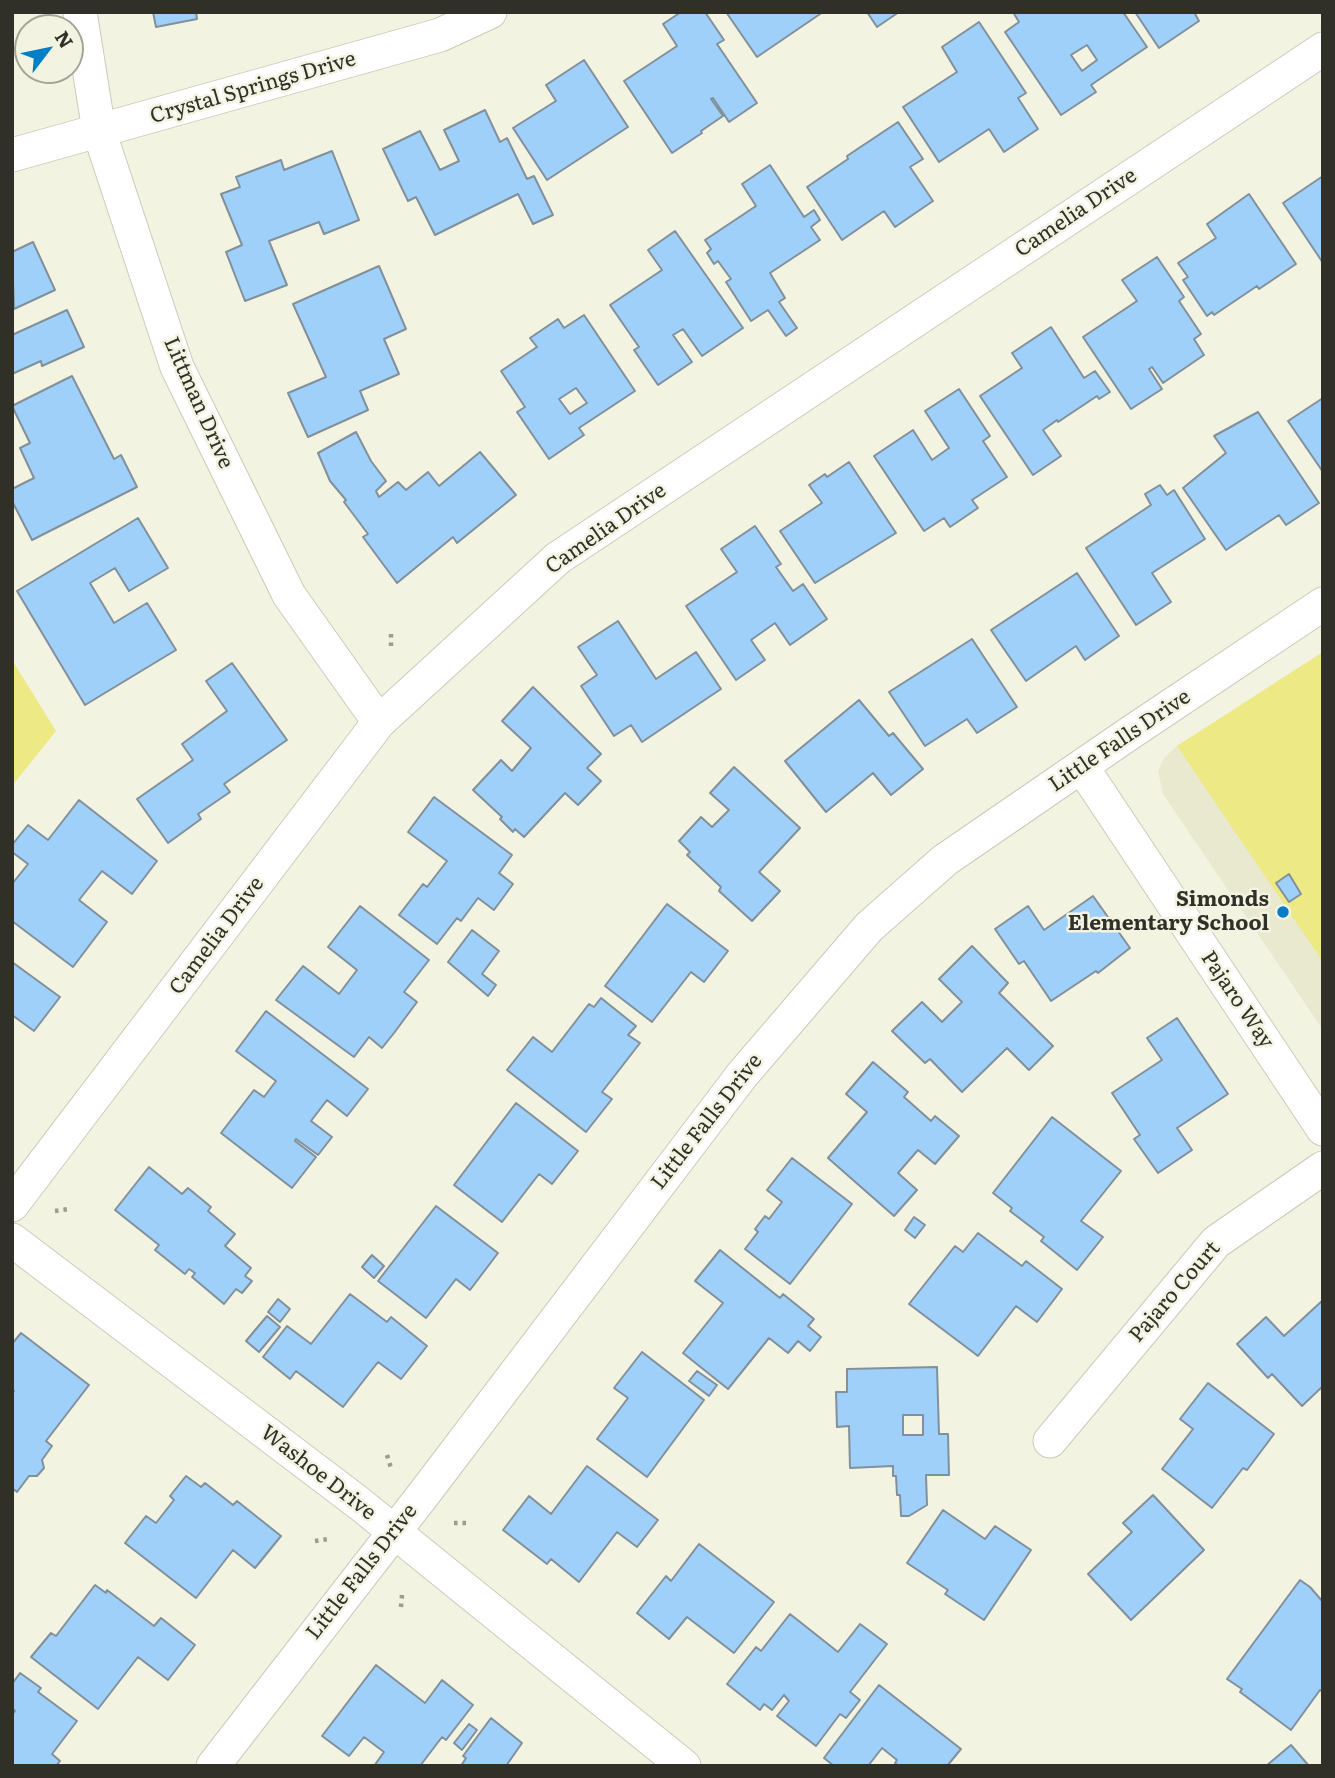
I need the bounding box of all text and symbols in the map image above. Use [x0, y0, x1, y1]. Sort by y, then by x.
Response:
north arrow [14, 14, 84, 84]
text: N [49, 25, 81, 53]
street label: Crystal Springs Drive [147, 47, 359, 129]
street label: Camelia Drive [1010, 163, 1142, 263]
street label: Littman Drive [158, 333, 238, 473]
street label: Camelia Drive [541, 478, 671, 580]
street label: Little Falls Drive [1045, 684, 1195, 798]
street label: Camelia Drive [164, 872, 270, 1000]
place label: Simonds Elementary School [1068, 887, 1269, 937]
marker: Simonds Elementary School [1275, 904, 1291, 920]
street label: Pajaro Way [1195, 947, 1279, 1053]
street label: Little Falls Drive [646, 1049, 768, 1195]
street label: Pajaro Court [1124, 1236, 1226, 1348]
street label: Washoe Drive [255, 1420, 381, 1526]
street label: Little Falls Drive [301, 1499, 423, 1645]

